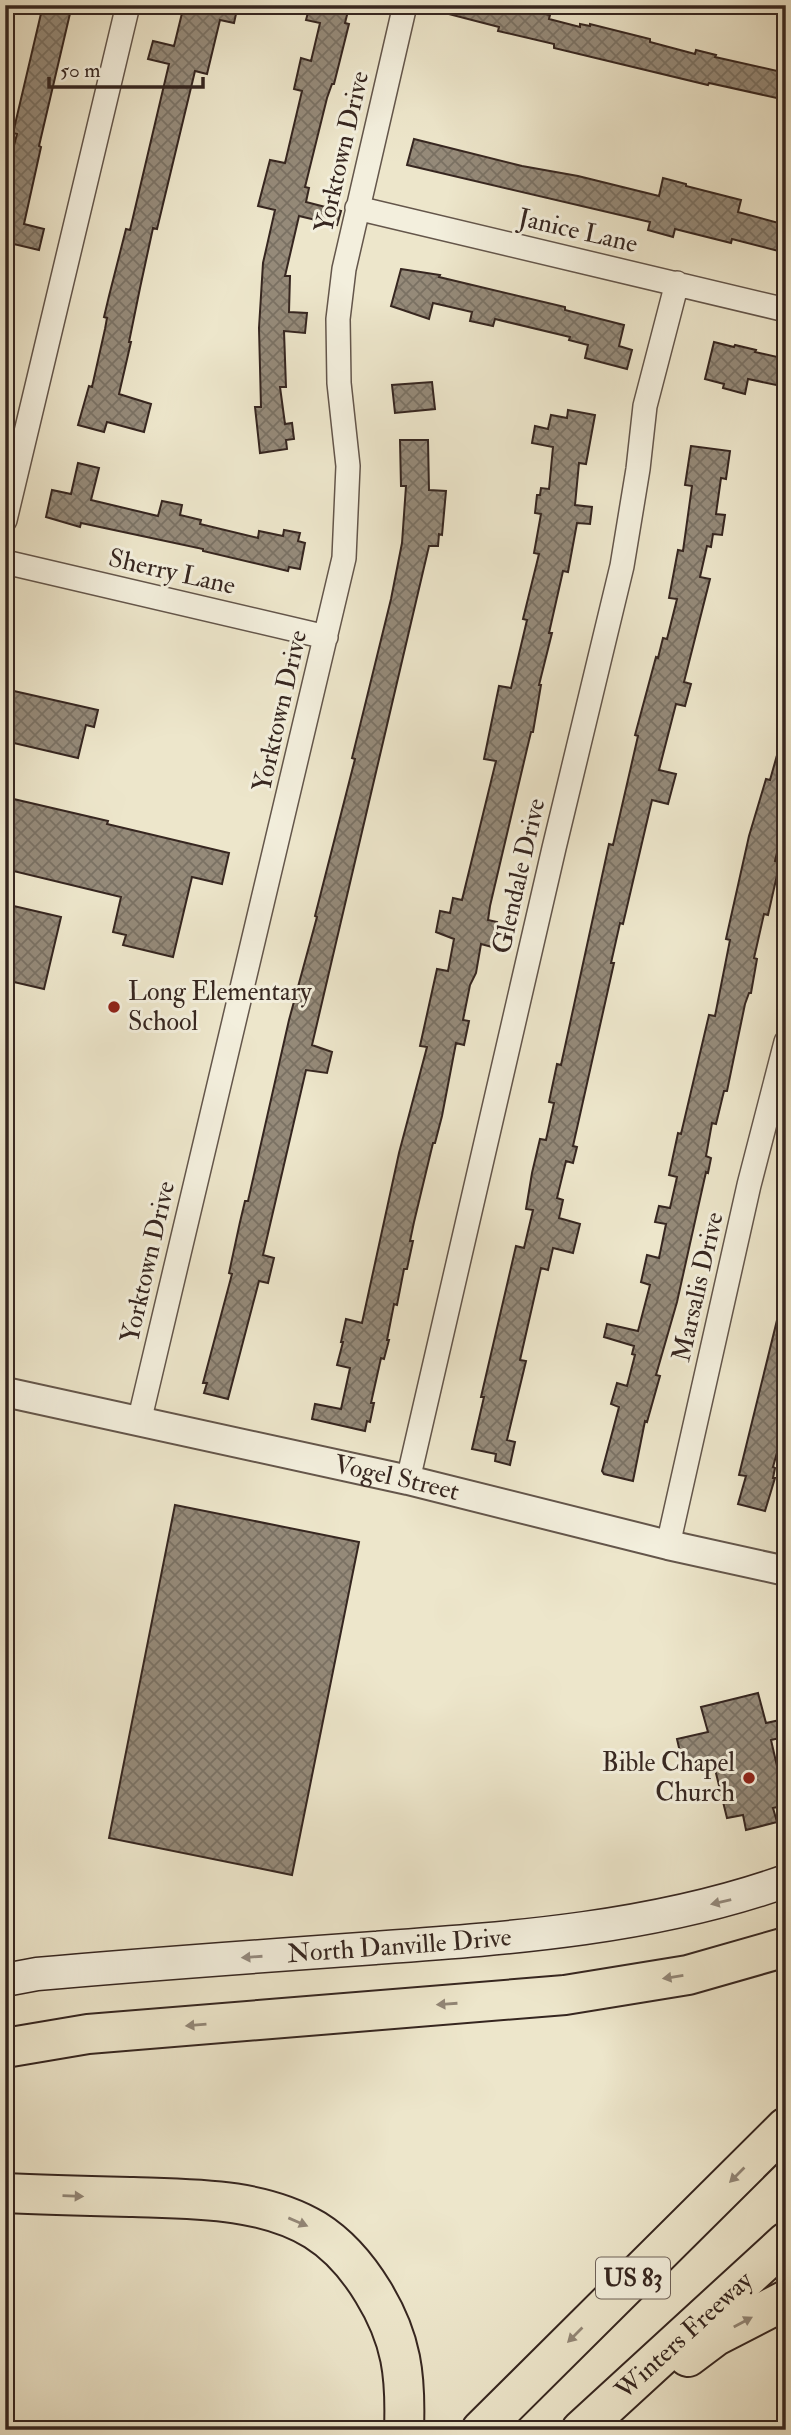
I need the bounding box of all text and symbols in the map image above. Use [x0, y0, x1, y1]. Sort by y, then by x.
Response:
scale bar [49, 46, 203, 90]
text: 50 m [60, 57, 101, 84]
street label: Yorktown Drive [308, 68, 376, 236]
street label: Janice Lane [514, 202, 641, 260]
street label: Sherry Lane [106, 542, 239, 602]
street label: Yorktown Drive [246, 627, 314, 795]
street label: Glendale Drive [486, 795, 552, 957]
place label: Long Elementary School [128, 976, 312, 1038]
marker: Long Elementary School [106, 999, 122, 1015]
street label: Yorktown Drive [114, 1178, 182, 1346]
street label: Marsalis Drive [665, 1209, 731, 1365]
street label: Vogel Street [331, 1448, 462, 1508]
place label: Bible Chapel Church [602, 1747, 735, 1809]
marker: Bible Chapel Church [741, 1770, 757, 1786]
one-way arrow [710, 1896, 732, 1907]
street label: North Danville Drive [286, 1921, 513, 1970]
one-way arrow [241, 1952, 263, 1963]
one-way arrow [661, 1972, 683, 1983]
one-way arrow [436, 1999, 458, 2010]
one-way arrow [184, 2020, 206, 2031]
one-way arrow [729, 2167, 746, 2183]
one-way arrow [63, 2190, 85, 2201]
one-way arrow [287, 2217, 308, 2228]
road number: US 83 [596, 2258, 670, 2298]
street label: Winters Freeway [608, 2264, 760, 2407]
one-way arrow [734, 2316, 753, 2328]
one-way arrow [567, 2327, 584, 2344]

